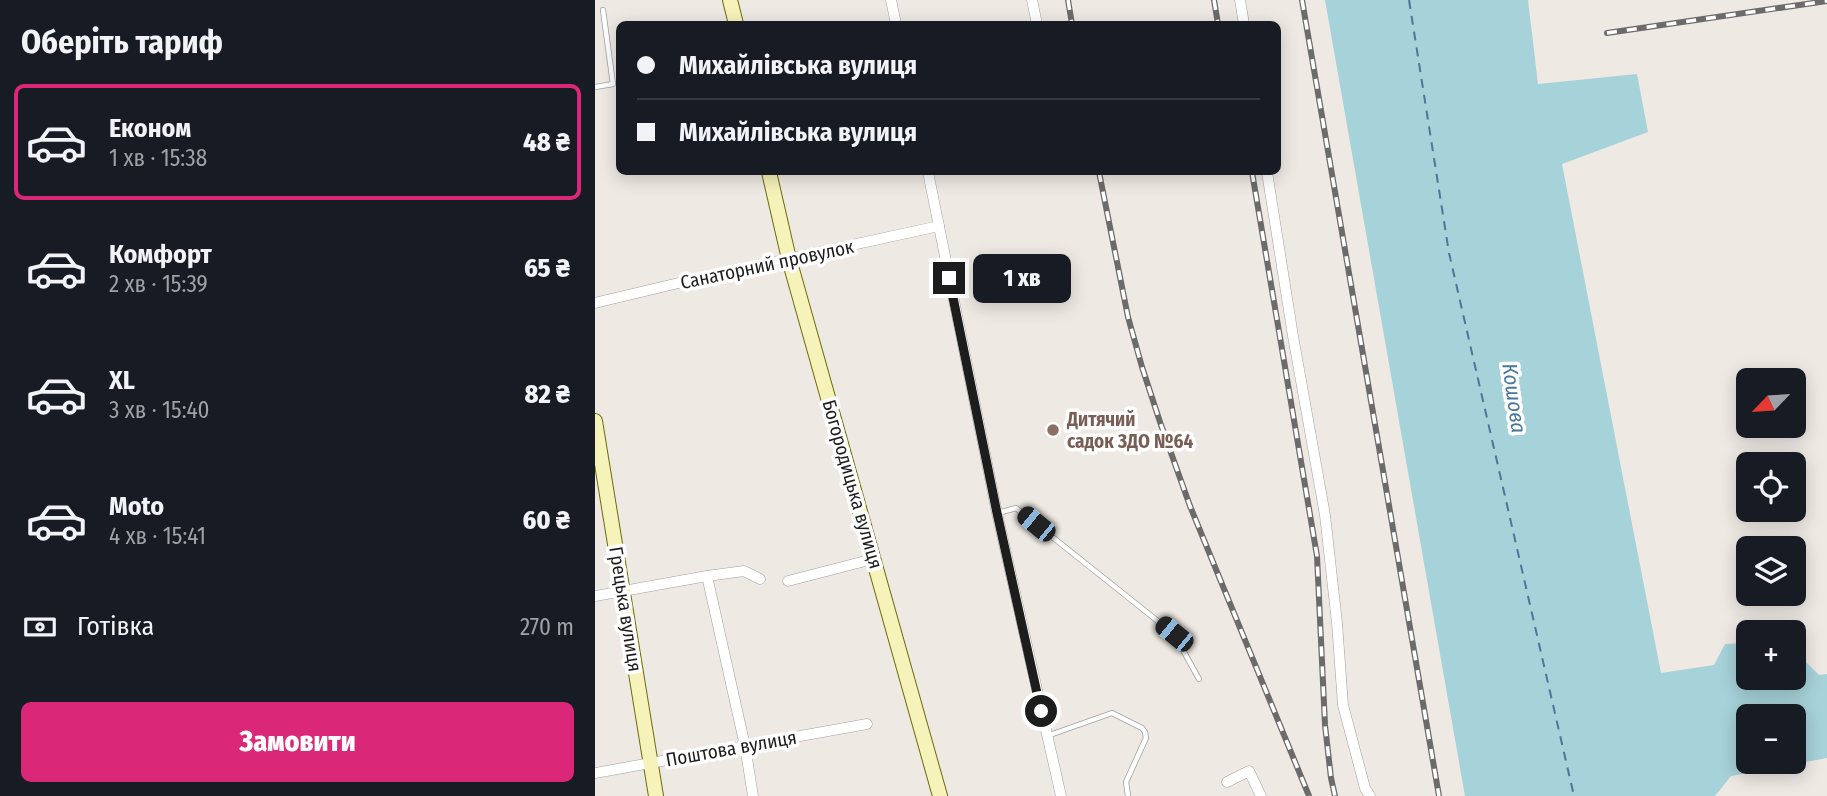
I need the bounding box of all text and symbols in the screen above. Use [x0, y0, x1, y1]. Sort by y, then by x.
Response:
text: Оберіть тариф [21, 23, 223, 61]
text: Михайлівська вулиця [679, 50, 917, 81]
icon: car [25, 111, 88, 174]
text: Економ [109, 113, 191, 144]
text: Михайлівська вулиця [679, 117, 917, 148]
text: 48 ₴ [523, 127, 570, 158]
text: 1 хв · 15:38 [109, 144, 207, 172]
street label: Санаторний провулок [678, 235, 856, 294]
icon: car [25, 237, 88, 300]
text: Комфорт [109, 239, 212, 270]
text: 65 ₴ [524, 253, 570, 284]
callout: 1 хв [973, 254, 1071, 302]
route end [933, 262, 965, 294]
text: 1 хв [1003, 264, 1041, 292]
text: 2 хв · 15:39 [109, 270, 208, 298]
water label: Кошова [1496, 361, 1532, 435]
icon: car [25, 363, 88, 426]
text: XL [109, 365, 135, 396]
north arrow [1736, 368, 1806, 438]
map controls [1736, 368, 1806, 774]
text: 82 ₴ [525, 379, 570, 410]
text: 3 хв · 15:40 [109, 396, 210, 424]
street label: Богородицька вулиця [817, 397, 888, 571]
place label: Дитячий садок ЗДО №64 [1066, 408, 1193, 453]
marker: Дитячий садок ЗДО №64 [1045, 422, 1061, 438]
button: locate [1736, 452, 1806, 522]
icon: car [25, 489, 88, 552]
text: Moto [109, 491, 164, 522]
car [1014, 503, 1059, 545]
text: 60 ₴ [522, 505, 570, 536]
text: 4 хв · 15:41 [109, 522, 206, 550]
button: layers [1736, 536, 1806, 606]
street label: Грецька вулиця [604, 545, 647, 673]
icon: cash [21, 608, 59, 646]
text: Готівка [77, 611, 154, 642]
text: 270 m [520, 613, 574, 641]
car [1152, 613, 1197, 655]
button: + [1736, 620, 1806, 690]
route start [1025, 695, 1057, 727]
button: Замовити [21, 702, 574, 782]
button: − [1736, 704, 1806, 774]
street label: Поштова вулиця [664, 726, 798, 771]

